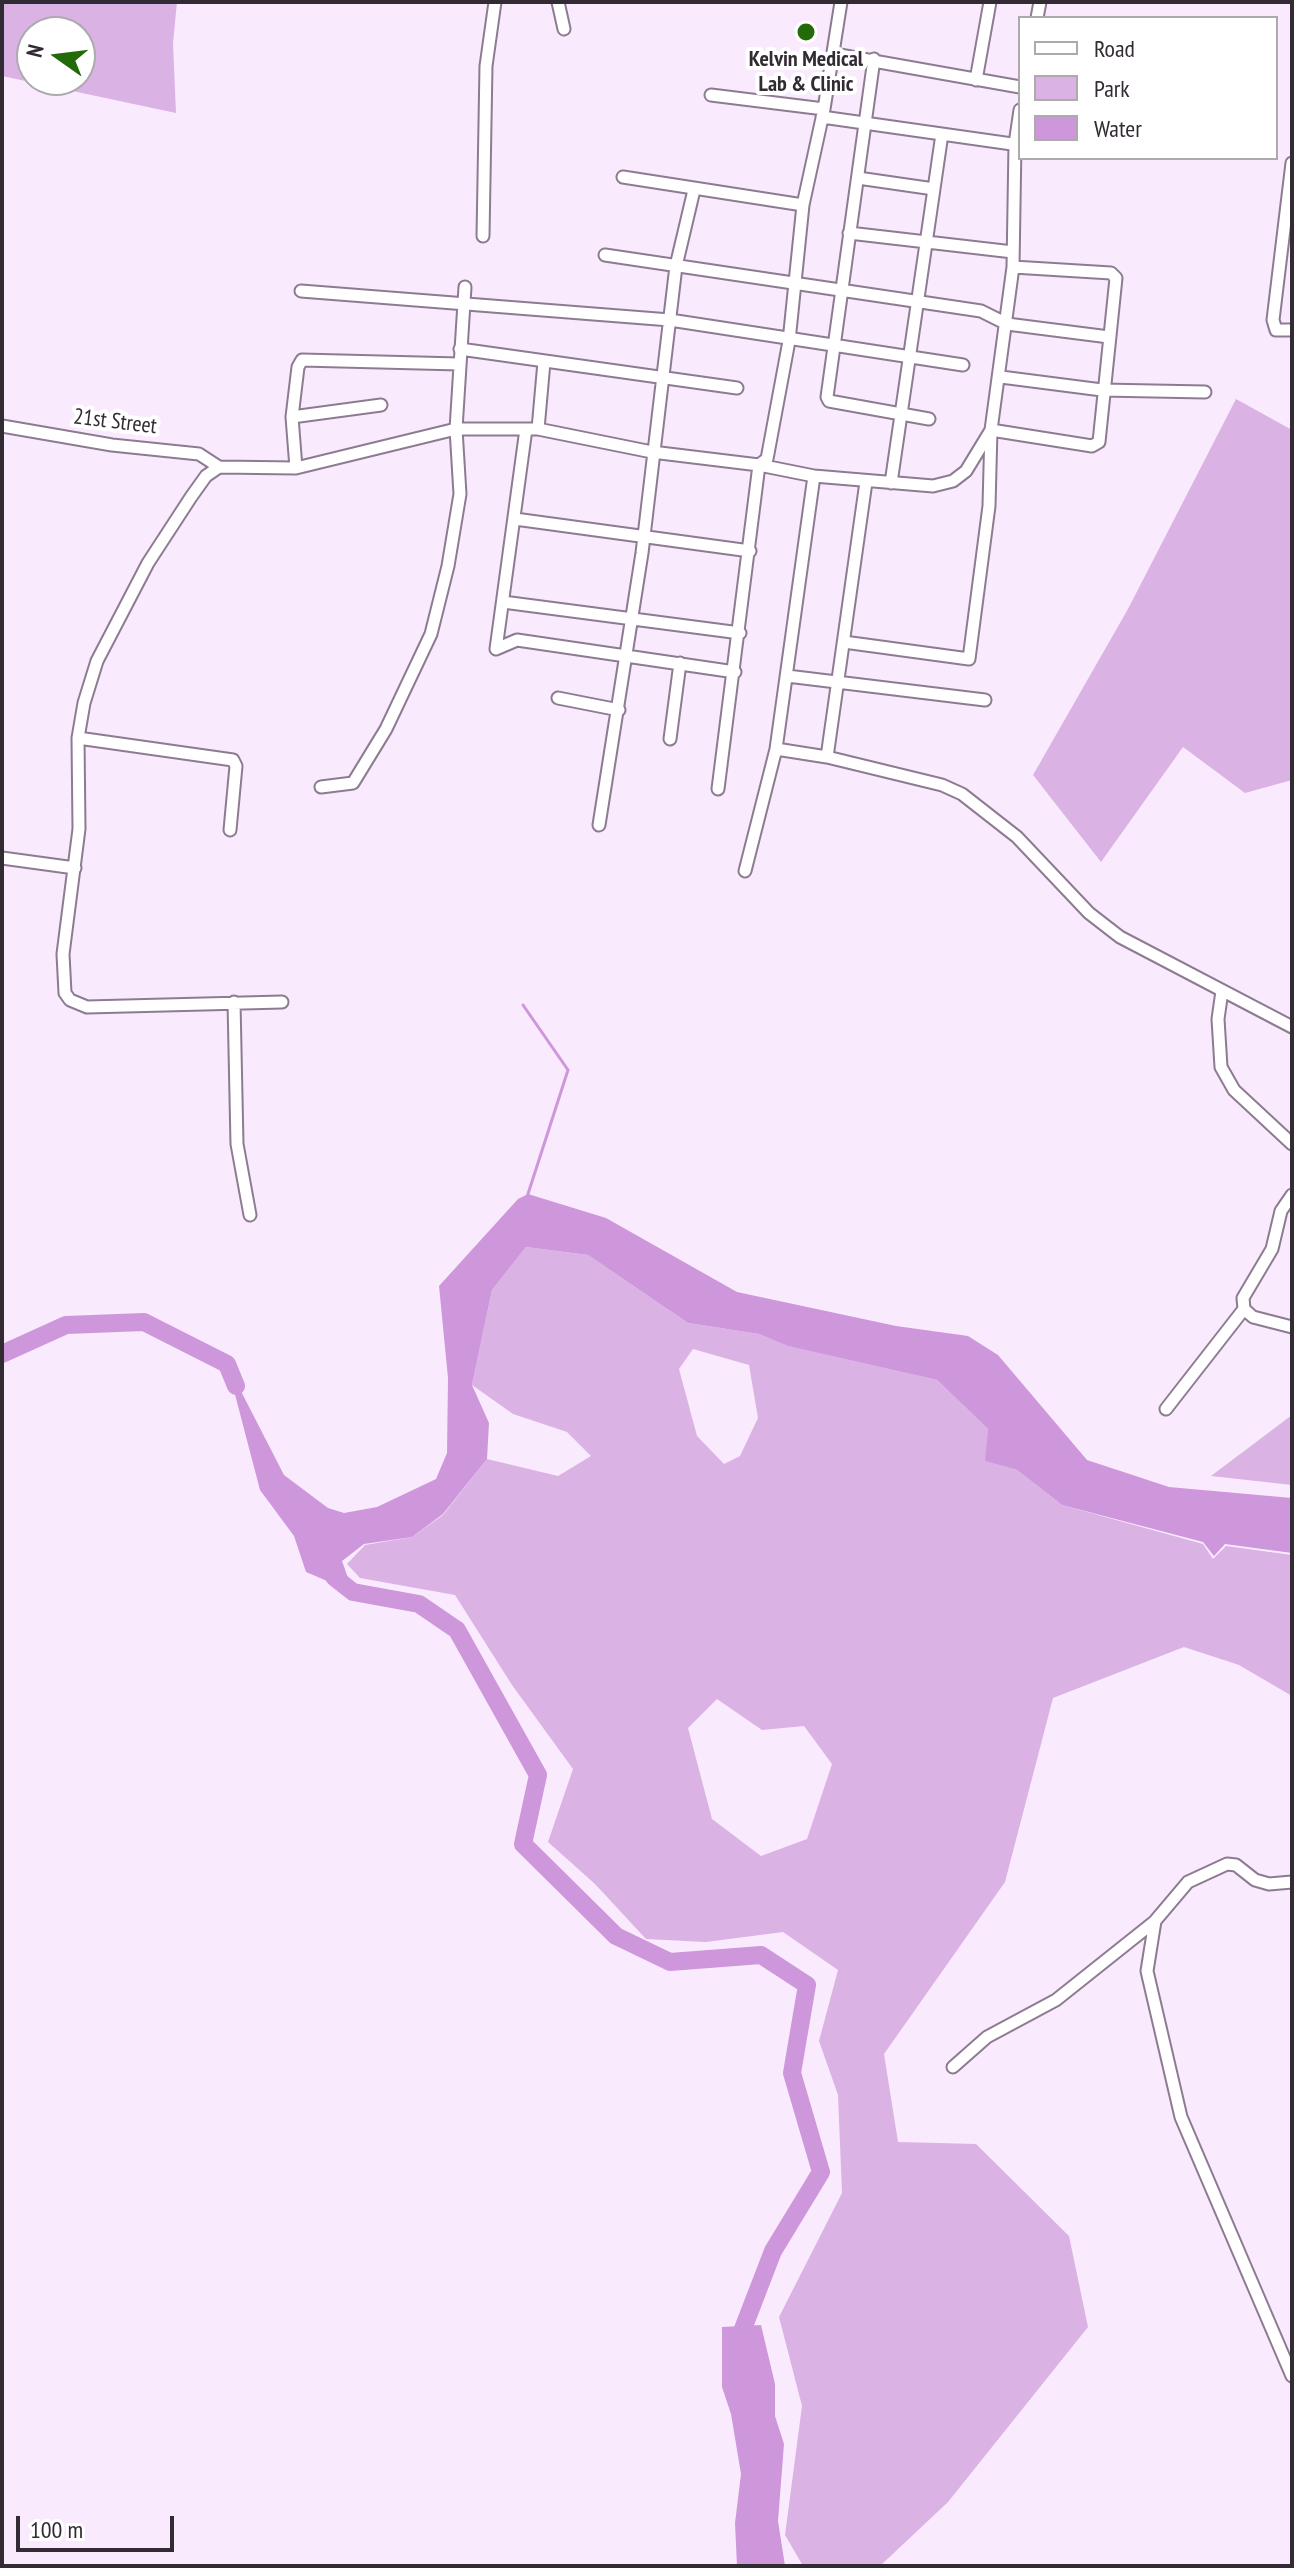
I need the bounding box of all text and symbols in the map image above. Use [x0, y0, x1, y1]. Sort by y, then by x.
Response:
north arrow [16, 16, 96, 96]
legend [1018, 16, 1278, 160]
marker: Kelvin Medical Lab & Clinic [795, 21, 817, 43]
text: Road [1094, 33, 1135, 64]
text: N [20, 42, 50, 60]
place label: Kelvin Medical Lab & Clinic [749, 47, 863, 98]
text: Park [1094, 73, 1130, 104]
text: Water [1094, 113, 1142, 144]
street label: 21st Street [72, 404, 158, 440]
scale bar [20, 2500, 178, 2550]
text: 100 m [30, 2514, 83, 2545]

